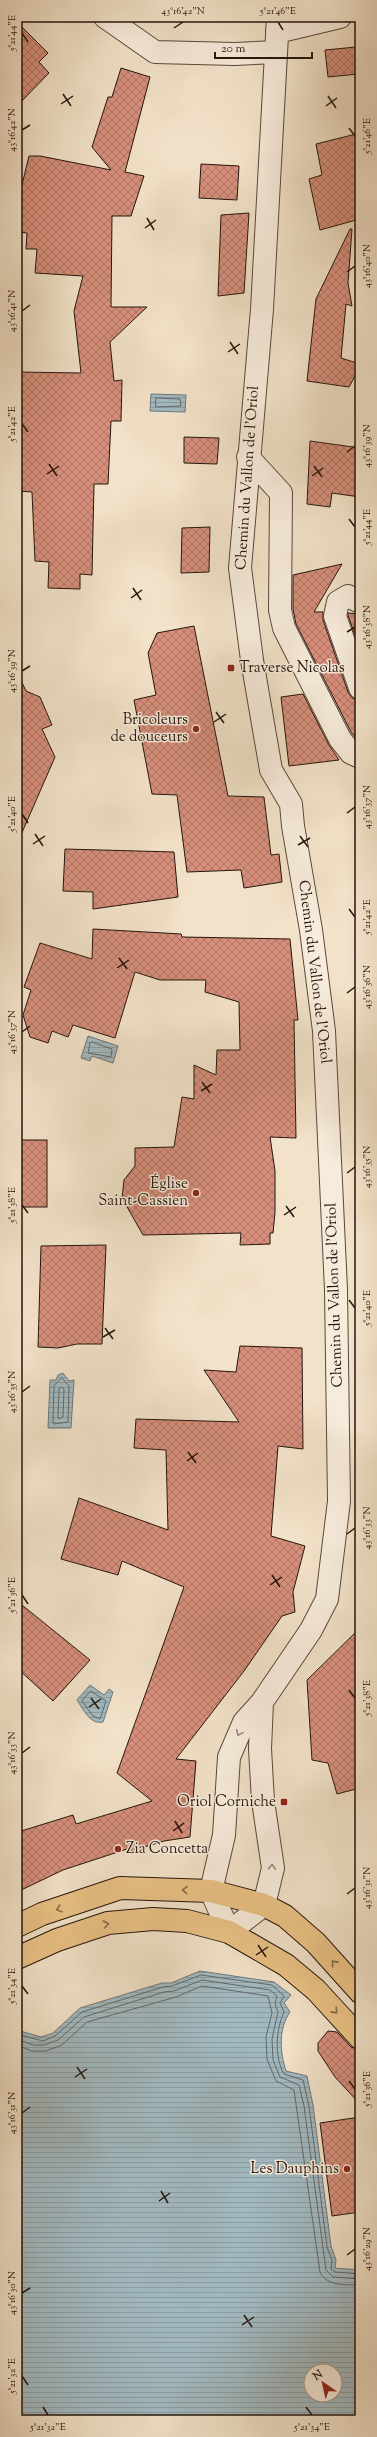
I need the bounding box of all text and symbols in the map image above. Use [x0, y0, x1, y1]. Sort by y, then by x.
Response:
text: 43°16'42"N [161, 4, 205, 19]
text: 5°21'46"E [259, 4, 296, 19]
text: 5°21'44"E [5, 15, 20, 52]
scale bar [215, 34, 312, 60]
text: 20 m [221, 40, 246, 58]
text: 43°16'42"N [5, 108, 20, 152]
text: 5°21'46"E [360, 118, 375, 155]
text: 43°16'40"N [360, 244, 375, 288]
text: 43°16'41"N [5, 290, 20, 332]
street label: Chemin du Vallon de l'Oriol [231, 385, 265, 571]
text: 5°21'42"E [5, 406, 20, 443]
text: 43°16'39"N [360, 424, 375, 468]
text: 5°21'44"E [360, 509, 375, 546]
text: 43°16'38"N [360, 605, 375, 649]
text: 43°16'39"N [5, 649, 20, 693]
place label: Traverse Nicolas [239, 658, 345, 679]
marker: Traverse Nicolas [226, 663, 236, 673]
place label: Bricoleurs de douceurs [110, 710, 188, 748]
marker: Bricoleurs de douceurs [191, 724, 201, 734]
text: 43°16'37"N [360, 785, 375, 829]
text: 5°21'40"E [5, 796, 20, 833]
street label: Chemin du Vallon de l'Oriol [292, 879, 336, 1065]
text: 5°21'42"E [360, 899, 375, 936]
text: 43°16'36"N [360, 965, 375, 1009]
text: 43°16'37"N [5, 1010, 20, 1054]
text: 43°16'35"N [360, 1146, 375, 1188]
place label: Église Saint-Cassien [98, 1173, 188, 1212]
text: 5°21'38"E [5, 1187, 20, 1224]
marker: Église Saint-Cassien [191, 1188, 201, 1198]
street label: Chemin du Vallon de l'Oriol [321, 1202, 349, 1388]
text: 5°21'40"E [360, 1290, 375, 1327]
text: 43°16'35"N [5, 1371, 20, 1413]
text: 43°16'33"N [360, 1507, 375, 1549]
text: 5°21'36"E [5, 1577, 20, 1614]
text: 5°21'38"E [360, 1680, 375, 1717]
one-way arrow [236, 1729, 244, 1736]
text: 43°16'33"N [5, 1732, 20, 1774]
place label: Oriol Corniche [177, 1792, 276, 1813]
marker: Oriol Corniche [279, 1797, 289, 1807]
place label: Zia Concetta [126, 1839, 208, 1860]
marker: Zia Concetta [113, 1844, 123, 1854]
one-way arrow [268, 1864, 276, 1870]
text: 43°16'31"N [360, 1867, 375, 1909]
one-way arrow [182, 1886, 188, 1894]
one-way arrow [55, 1904, 62, 1913]
one-way arrow [102, 1921, 109, 1929]
one-way arrow [331, 1960, 339, 1968]
text: 5°21'34"E [5, 1968, 20, 2005]
one-way arrow [330, 2006, 337, 2013]
text: 5°21'36"E [360, 2071, 375, 2108]
text: 43°16'31"N [5, 2092, 20, 2134]
place label: Les Dauphins [251, 2159, 339, 2180]
marker: Les Dauphins [342, 2164, 352, 2174]
text: 43°16'29"N [360, 2227, 375, 2271]
text: 43°16'30"N [5, 2271, 20, 2315]
text: 5°21'32"E [5, 2358, 20, 2395]
north arrow [303, 2363, 343, 2403]
text: N [309, 2366, 326, 2385]
text: 5°21'32"E [29, 2420, 66, 2435]
text: 5°21'34"E [293, 2420, 330, 2435]

